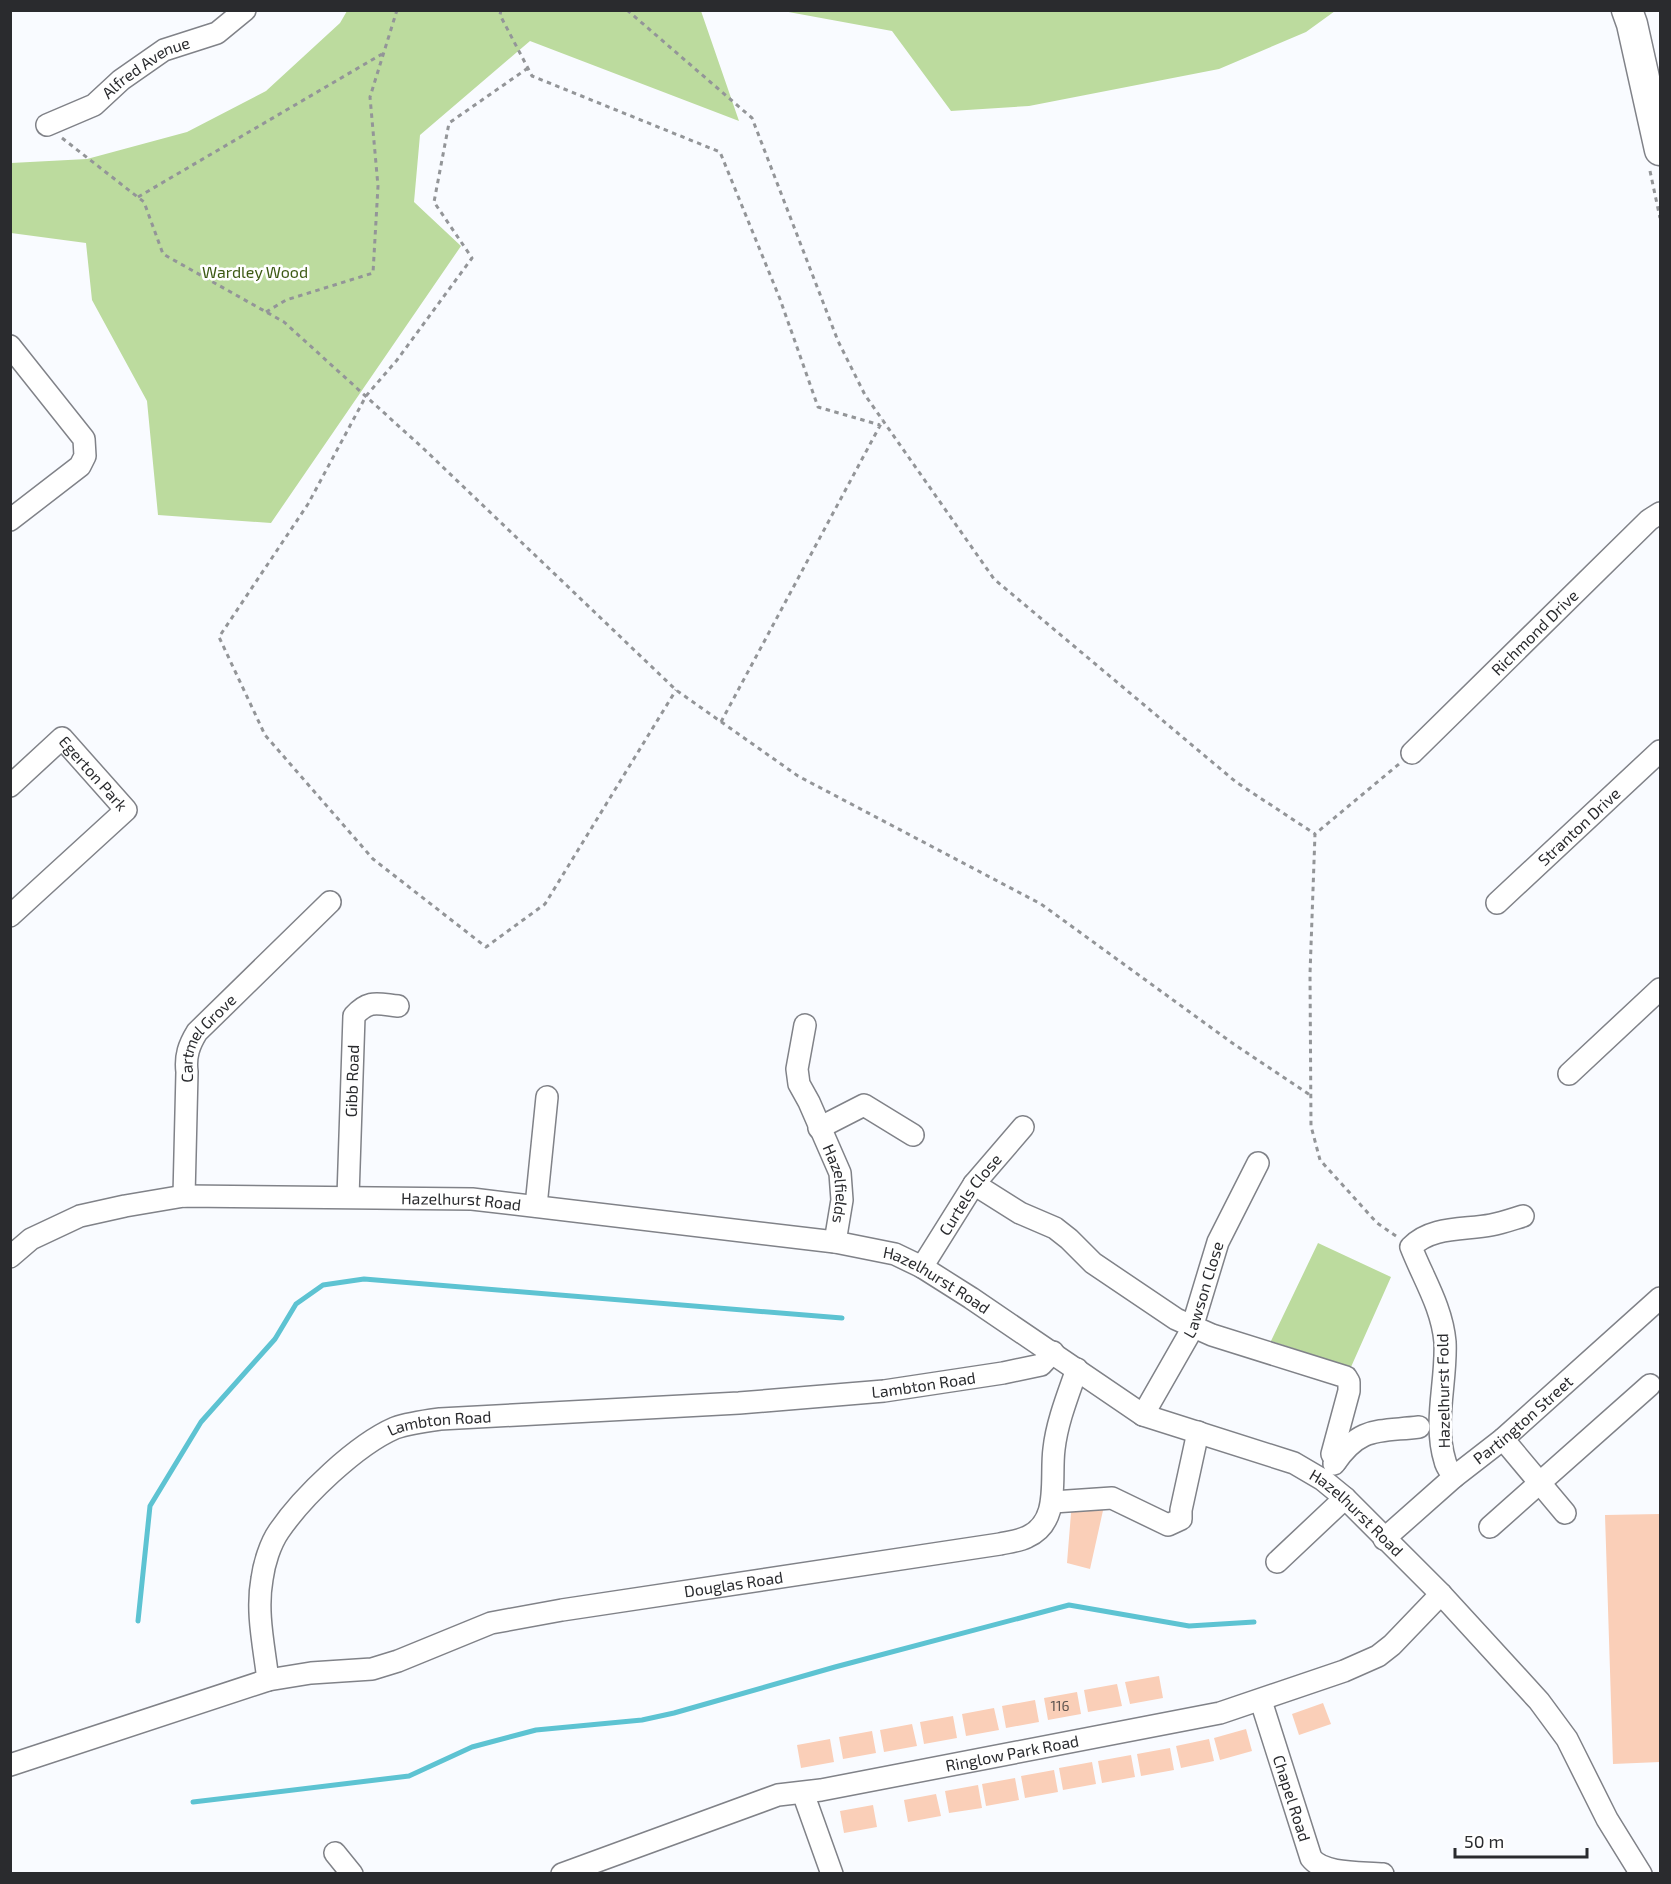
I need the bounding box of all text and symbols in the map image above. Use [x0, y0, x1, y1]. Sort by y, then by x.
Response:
street label: Alfred Avenue [98, 32, 192, 102]
park label: Wardley Wood [202, 262, 308, 281]
street label: Richmond Drive [1487, 585, 1582, 679]
street label: Egerton Park [56, 732, 132, 814]
street label: Stranton Drive [1533, 783, 1624, 869]
street label: Cartmel Grove [176, 990, 239, 1083]
street label: Gibb Road [341, 1044, 362, 1118]
street label: Hazelfields [820, 1141, 852, 1225]
street label: Curtels Close [934, 1150, 1005, 1239]
street label: Hazelhurst Road [401, 1188, 522, 1214]
street label: Lawson Close [1179, 1239, 1227, 1341]
street label: Hazelhurst Road [882, 1242, 994, 1317]
street label: Hazelhurst Fold [1432, 1333, 1453, 1449]
street label: Lambton Road [871, 1367, 977, 1401]
street label: Partington Street [1469, 1371, 1576, 1468]
street label: Lambton Road [384, 1406, 492, 1439]
street label: Hazelhurst Road [1307, 1464, 1407, 1560]
street label: Douglas Road [683, 1567, 784, 1600]
house number: 116 [1050, 1697, 1070, 1714]
street label: Ringlow Park Road [944, 1730, 1080, 1775]
street label: Chapel Road [1270, 1752, 1315, 1844]
scale bar [1455, 1821, 1587, 1859]
text: 50 m [1464, 1830, 1504, 1852]

